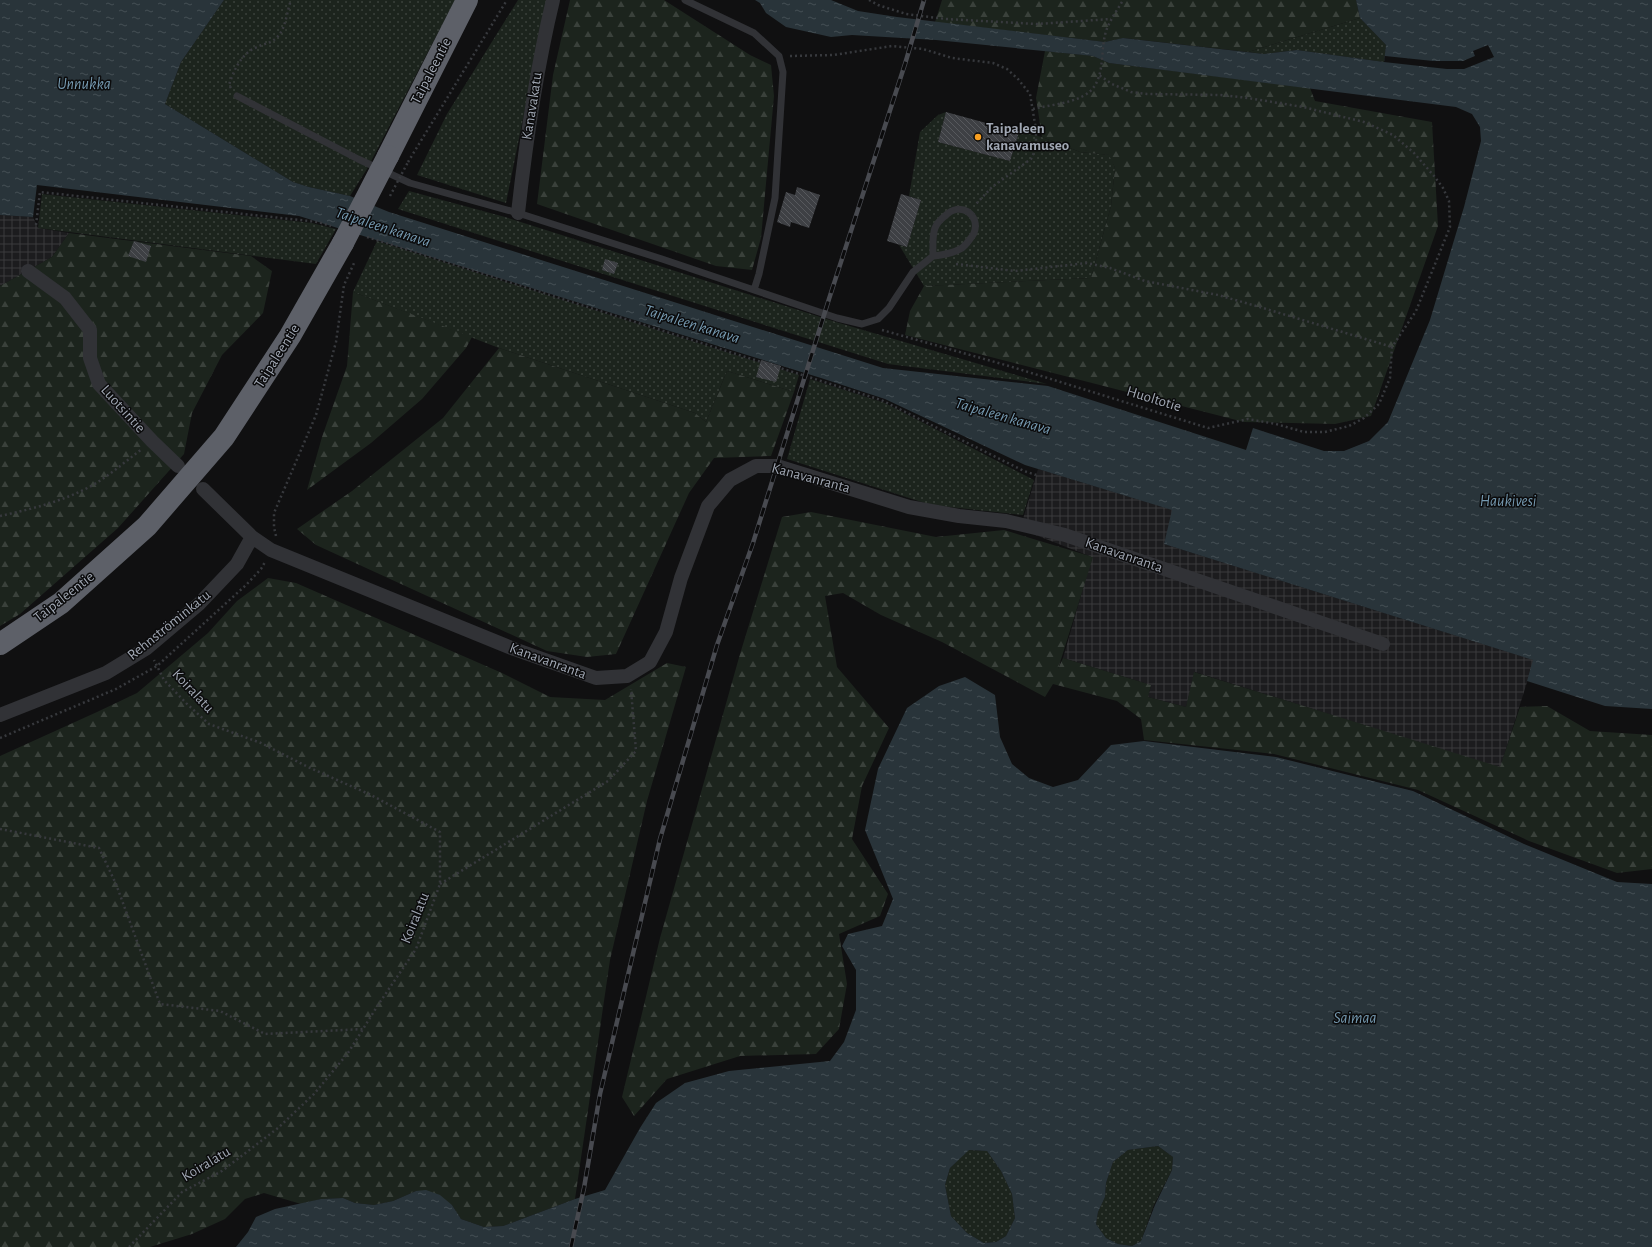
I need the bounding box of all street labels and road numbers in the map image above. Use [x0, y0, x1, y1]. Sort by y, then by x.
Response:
street label: Taipaleentie [408, 35, 454, 107]
street label: Kanavakatu [519, 71, 545, 141]
street label: Taipaleentie [252, 321, 303, 391]
street label: Luotsintie [98, 382, 148, 436]
street label: Huoltotie [1125, 384, 1183, 414]
street label: Kanavanranta [770, 460, 852, 496]
street label: Kanavanranta [1083, 535, 1165, 575]
street label: Taipaleentie [31, 569, 97, 625]
street label: Rehnströminkatu [125, 587, 214, 663]
street label: Kanavanranta [508, 640, 589, 682]
street label: Koiralatu [169, 666, 217, 716]
street label: Koiralatu [398, 890, 432, 946]
street label: Koiralatu [179, 1144, 233, 1184]

